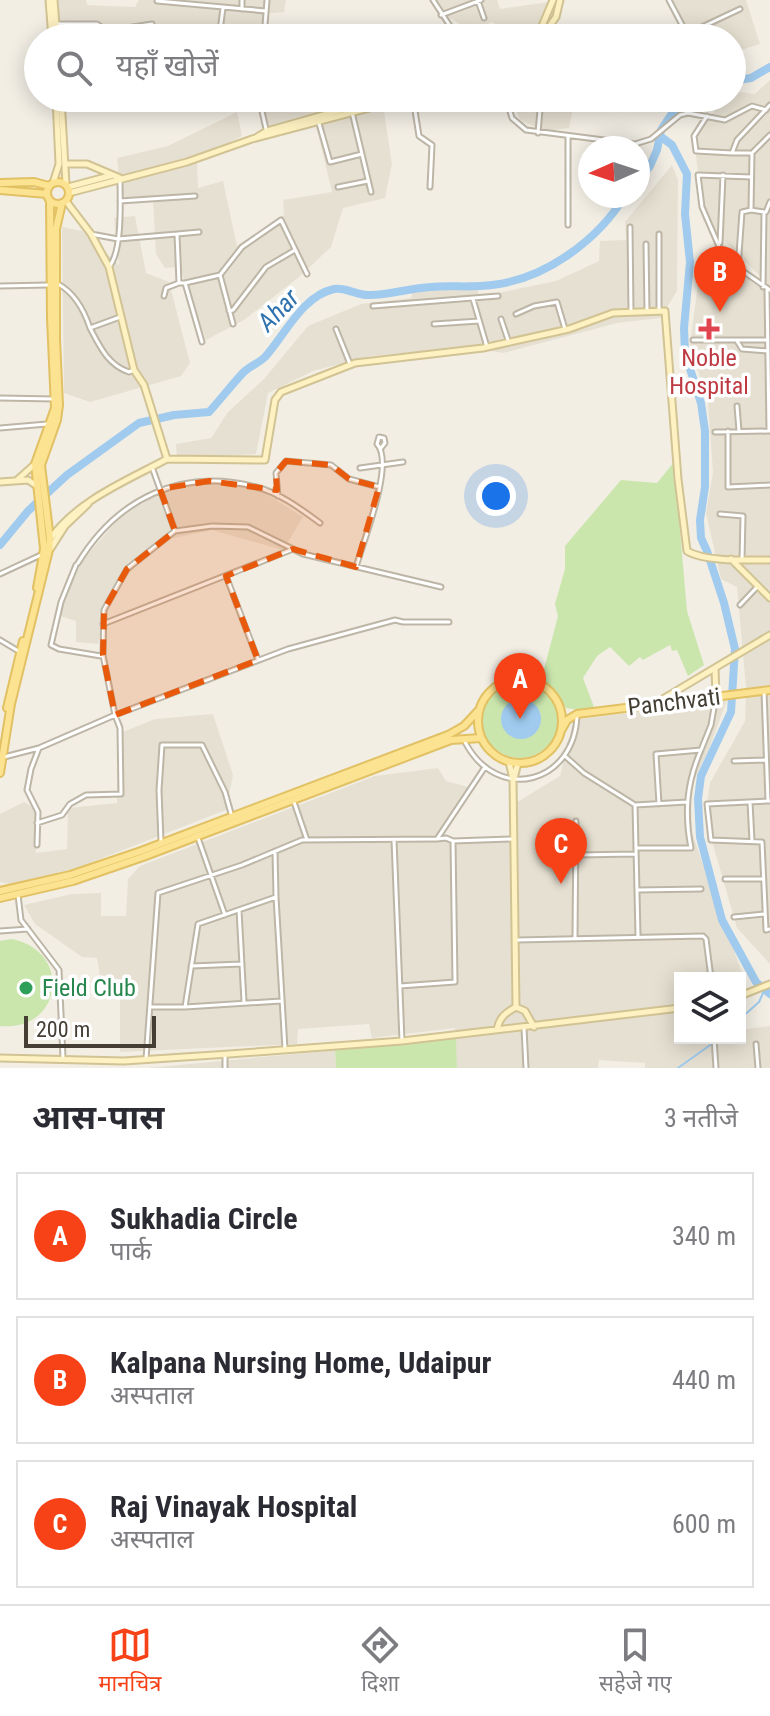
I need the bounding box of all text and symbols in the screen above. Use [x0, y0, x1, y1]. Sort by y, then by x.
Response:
search box [24, 24, 746, 112]
icon: search [52, 46, 96, 90]
text: यहाँ खोजें [116, 48, 219, 83]
north arrow [578, 136, 650, 208]
pin: B [694, 246, 746, 312]
water label: Ahar [250, 282, 306, 338]
marker: Noble Hospital [698, 318, 720, 340]
place label: Noble Hospital [669, 344, 749, 400]
your location [476, 476, 516, 516]
pin: A [494, 653, 546, 719]
street label: Panchvati [626, 682, 722, 722]
pin: C [535, 818, 587, 884]
map controls [674, 972, 746, 1044]
button: layers [674, 972, 746, 1044]
place label: Field Club [42, 974, 136, 1002]
marker: Field Club [17, 979, 35, 997]
scale bar [24, 1012, 156, 1048]
text: 200 m [36, 1017, 90, 1042]
text: आस-पास [32, 1097, 164, 1137]
text: 3 नतीजे [664, 1103, 738, 1133]
text: Sukhadia Circle [110, 1201, 298, 1236]
text: A [52, 1221, 68, 1251]
text: 340 m [672, 1221, 736, 1251]
text: पार्क [110, 1236, 151, 1266]
text: Kalpana Nursing Home, Udaipur [110, 1345, 492, 1380]
text: B [53, 1365, 67, 1395]
text: 440 m [672, 1365, 736, 1395]
text: अस्पताल [110, 1380, 194, 1410]
text: Raj Vinayak Hospital [110, 1489, 357, 1524]
text: C [53, 1509, 67, 1539]
text: 600 m [672, 1509, 736, 1539]
text: अस्पताल [110, 1524, 194, 1554]
tab: मानचित्र [98, 1623, 161, 1700]
tab: दिशा [358, 1623, 402, 1700]
tab: सहेजे गए [599, 1623, 672, 1700]

